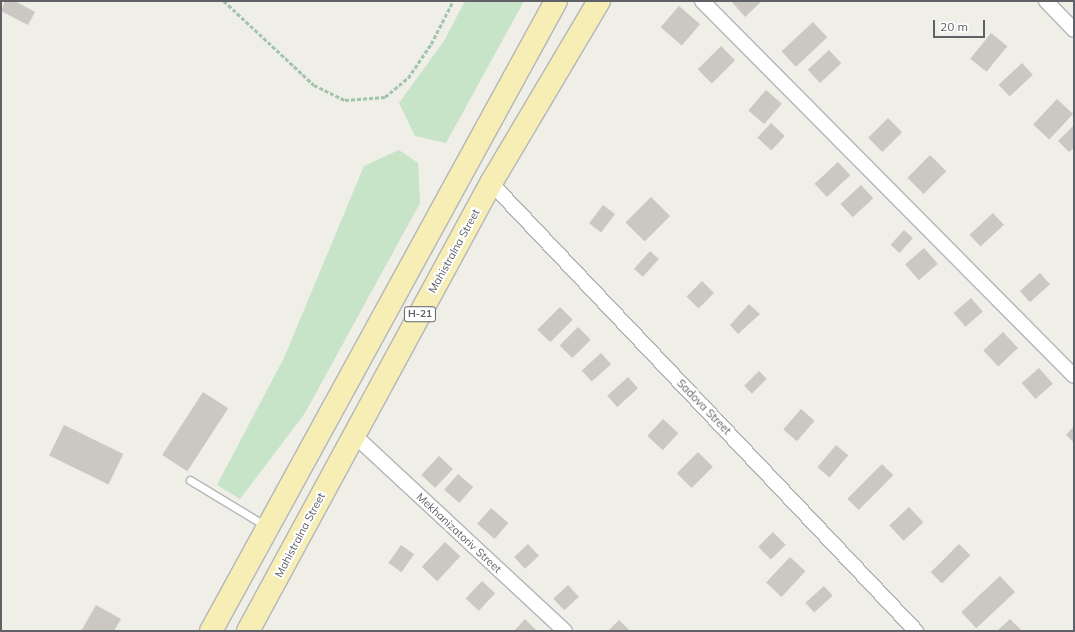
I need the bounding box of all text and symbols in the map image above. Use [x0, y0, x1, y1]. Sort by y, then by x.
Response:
scale bar [935, 12, 987, 38]
text: 20 m [940, 19, 968, 34]
street label: Mahistralna Street [425, 207, 483, 295]
road number: Н-21 [403, 306, 437, 322]
street label: Sadova Street [674, 377, 734, 437]
street label: Mahistralna Street [272, 490, 328, 580]
street label: Mekhanizatoriv Street [414, 490, 504, 576]

